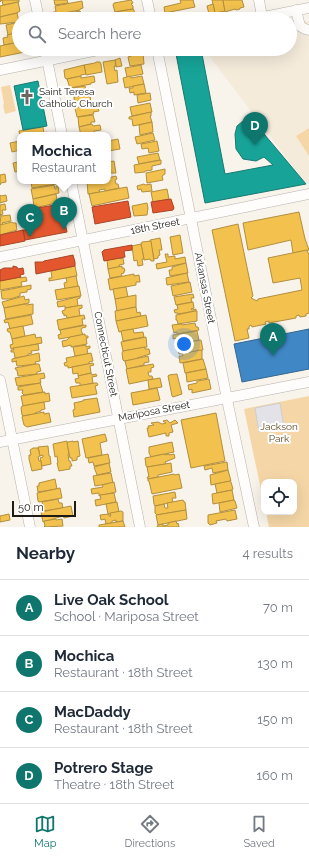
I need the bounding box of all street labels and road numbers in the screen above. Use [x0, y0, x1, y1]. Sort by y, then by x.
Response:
street label: 18th Street [130, 216, 181, 236]
street label: Arkansas Street [193, 252, 217, 325]
street label: Connecticut Street [92, 311, 120, 398]
street label: Mariposa Street [117, 399, 191, 423]

